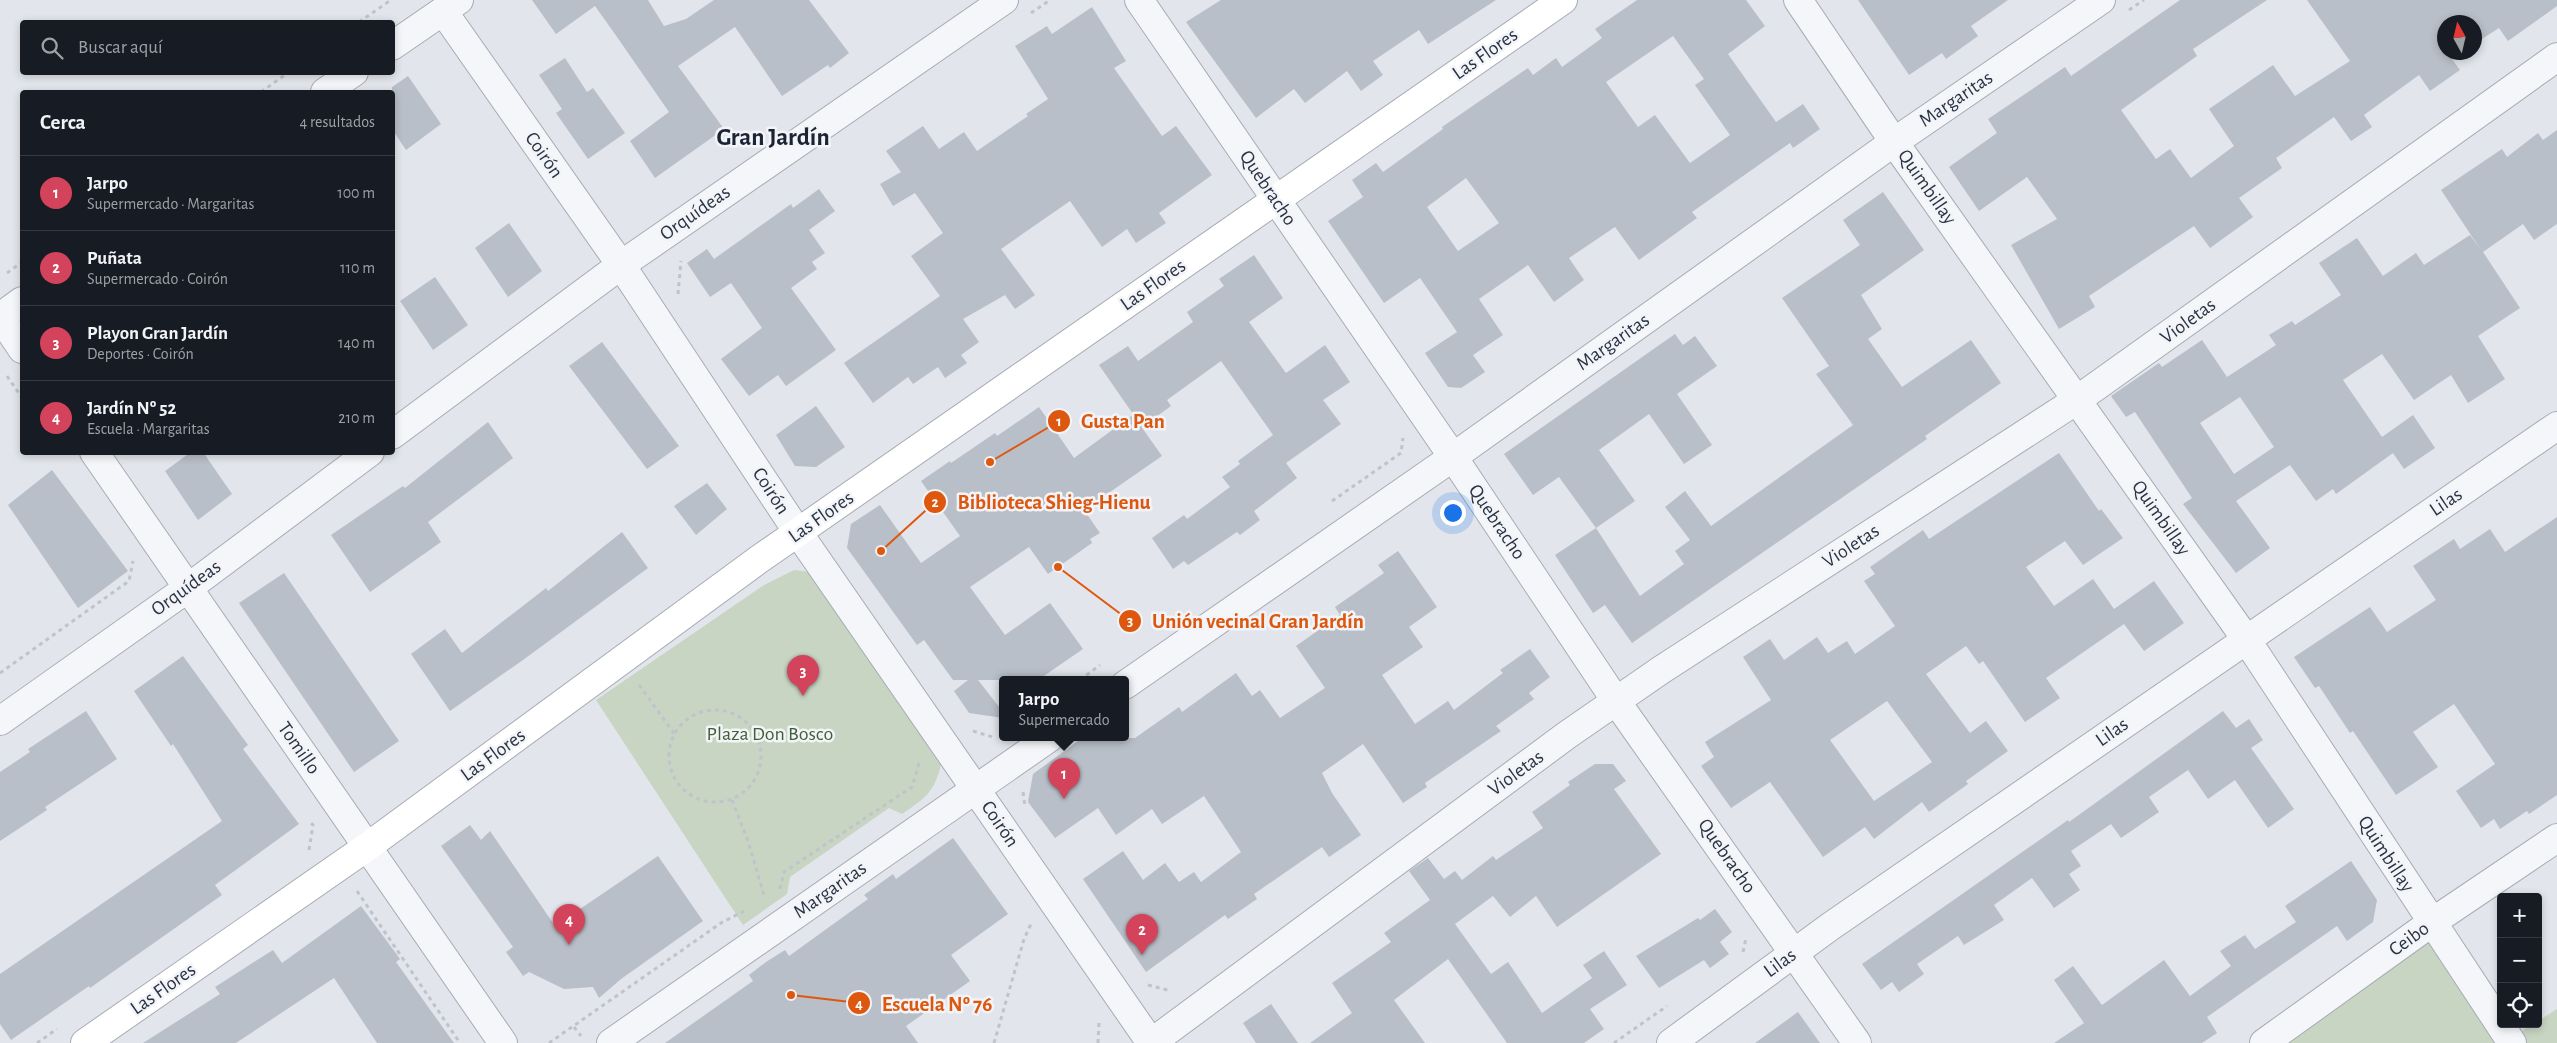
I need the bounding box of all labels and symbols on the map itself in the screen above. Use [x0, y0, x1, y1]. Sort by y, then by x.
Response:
north arrow [2437, 15, 2482, 60]
street label: Las Flores [1449, 24, 1521, 84]
street label: Margaritas [1916, 67, 1996, 131]
district label: Gran Jardín [716, 125, 830, 150]
street label: Coirón [521, 128, 567, 182]
street label: Quimbillay [1894, 146, 1960, 228]
street label: Quebracho [1236, 147, 1300, 229]
street label: Orquídeas [656, 182, 734, 244]
street label: Las Flores [1117, 255, 1189, 315]
street label: Violetas [2157, 294, 2219, 348]
street label: Margaritas [1573, 310, 1653, 374]
callout: Gusta Pan [1046, 403, 1175, 439]
text: Gusta Pan [1081, 411, 1165, 432]
text: 1 [1056, 414, 1062, 429]
street label: Coirón [749, 464, 793, 518]
street label: Quimbillay [2128, 477, 2194, 559]
street label: Quebracho [1465, 481, 1529, 563]
callout: Biblioteca Shieg-Hienu [922, 484, 1160, 520]
street label: Lilas [2426, 484, 2466, 520]
street label: Las Flores [785, 487, 857, 547]
text: Biblioteca Shieg-Hienu [957, 492, 1151, 513]
text: 2 [931, 495, 939, 510]
your location [1440, 500, 1466, 526]
street label: Violetas [1819, 520, 1883, 572]
street label: Orquídeas [148, 556, 224, 620]
callout: Unión vecinal Gran Jardín [1117, 603, 1374, 639]
text: Unión vecinal Gran Jardín [1152, 611, 1364, 632]
text: 3 [1127, 614, 1133, 629]
pin: 3 [787, 655, 819, 696]
street label: Lilas [2092, 714, 2132, 750]
street label: Tomillo [274, 718, 324, 778]
park label: Plaza Don Bosco [707, 724, 833, 744]
street label: Las Flores [457, 725, 529, 785]
street label: Violetas [1485, 746, 1547, 800]
pin: 1 [1048, 758, 1080, 799]
street label: Coirón [977, 797, 1023, 851]
street label: Quimbillay [2354, 812, 2418, 896]
street label: Quebracho [1694, 815, 1760, 897]
street label: Margaritas [790, 858, 870, 922]
pin: 4 [553, 904, 585, 945]
pin: 2 [1126, 914, 1158, 955]
street label: Ceibo [2385, 918, 2433, 960]
street label: Lilas [1760, 945, 1800, 981]
street label: Las Flores [127, 959, 199, 1019]
callout: Escuela Nº 76 [847, 985, 1003, 1021]
text: Escuela Nº 76 [882, 994, 992, 1015]
text: 4 [855, 997, 863, 1012]

